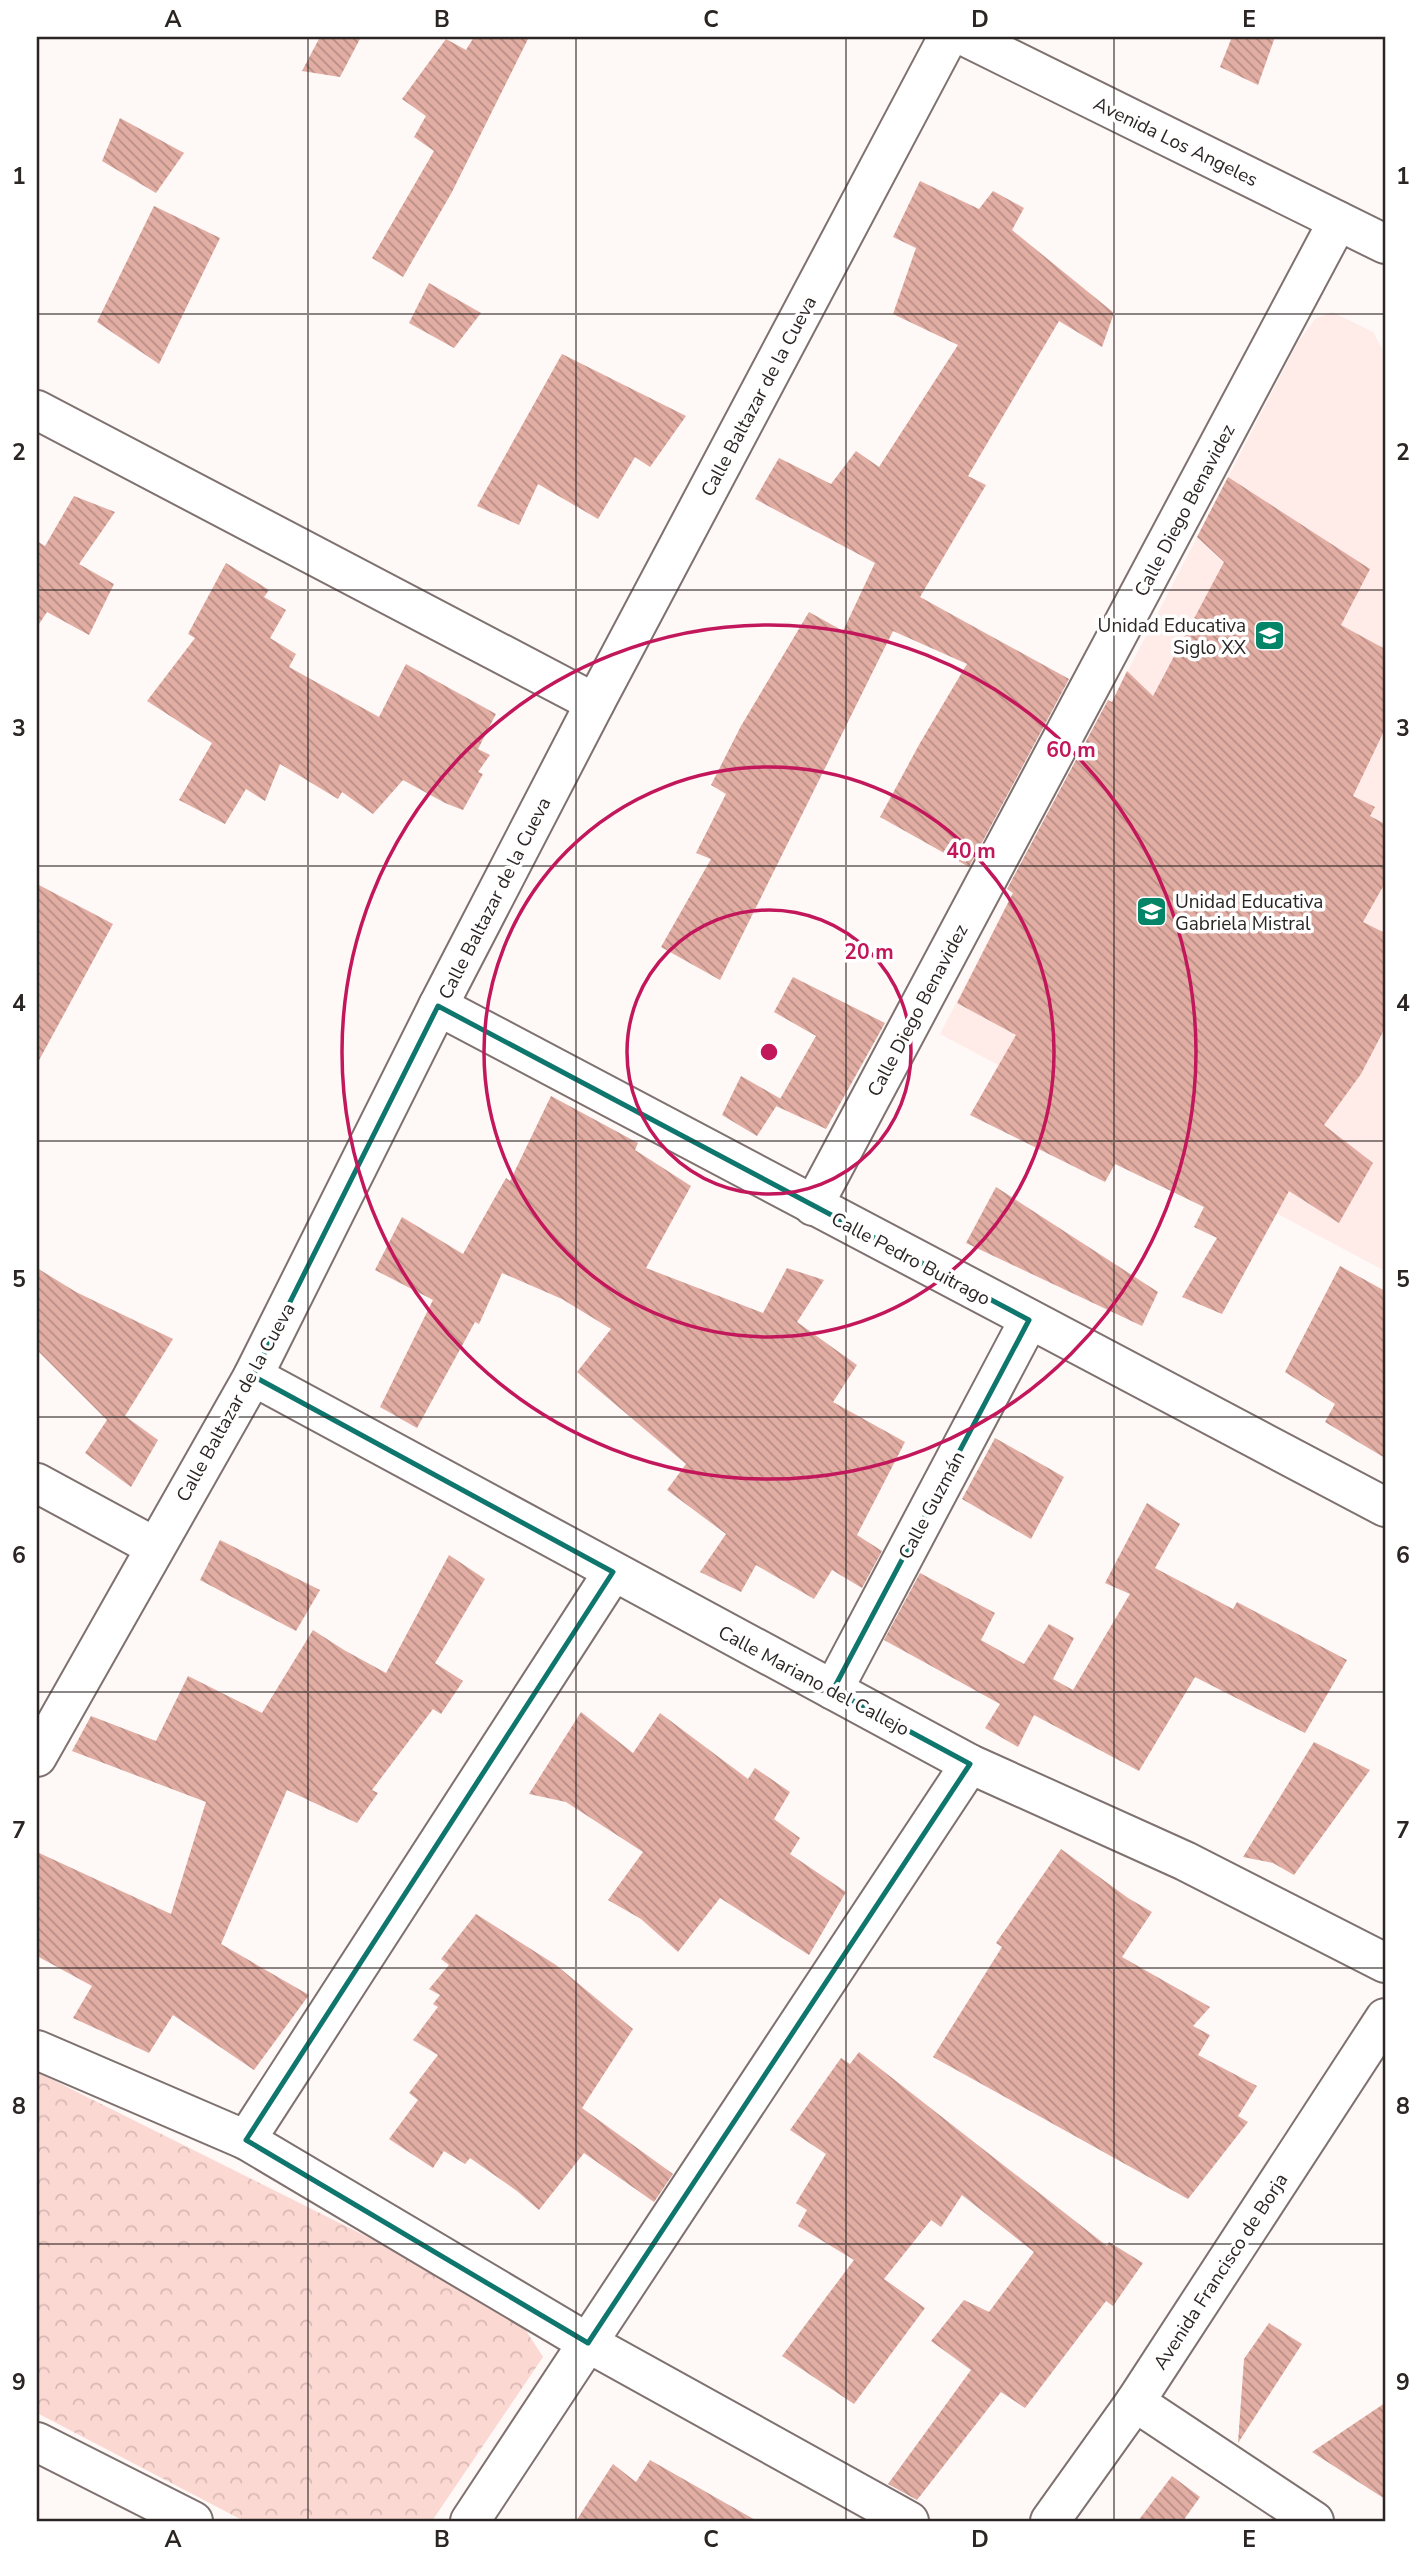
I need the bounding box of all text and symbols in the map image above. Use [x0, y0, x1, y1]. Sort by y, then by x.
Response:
text: A [164, 4, 182, 35]
text: B [434, 4, 450, 35]
text: C [703, 4, 719, 35]
text: D [971, 4, 989, 35]
text: E [1242, 4, 1256, 35]
street label: Avenida Los Angeles [1089, 91, 1262, 193]
text: 1 [12, 161, 26, 192]
text: 1 [1396, 161, 1410, 192]
street label: Calle Baltazar de la Cueva [695, 292, 823, 501]
street label: Calle Diego Benavidez [1128, 420, 1241, 601]
text: 2 [12, 437, 26, 468]
text: 2 [1396, 437, 1410, 468]
place label: Unidad Educativa Siglo XX [1098, 613, 1247, 661]
school or university icon: Unidad Educativa Siglo XX [1252, 619, 1286, 653]
text: 3 [12, 713, 26, 744]
text: 3 [1396, 713, 1410, 744]
text: 60 m [1046, 736, 1096, 764]
street label: Calle Baltazar de la Cueva [433, 793, 557, 1004]
text: 40 m [946, 837, 996, 865]
place label: Unidad Educativa Gabriela Mistral [1175, 889, 1323, 937]
school or university icon: Unidad Educativa Gabriela Mistral [1135, 895, 1169, 929]
street label: Calle Diego Benavidez [861, 920, 974, 1101]
text: 20 m [844, 938, 894, 966]
text: 4 [12, 988, 26, 1019]
text: 4 [1396, 988, 1410, 1019]
centre of rings [757, 1040, 781, 1064]
street label: Calle Pedro Buitrago [826, 1206, 995, 1312]
text: 5 [12, 1264, 26, 1295]
text: 5 [1396, 1264, 1410, 1295]
street label: Calle Baltazar de la Cueva [170, 1298, 301, 1507]
street label: Calle Guzmán [892, 1447, 971, 1564]
text: 6 [12, 1540, 26, 1571]
text: 6 [1396, 1540, 1410, 1571]
street label: Calle Mariano del Callejo [713, 1619, 914, 1742]
text: 7 [12, 1815, 26, 1846]
text: 7 [1396, 1815, 1410, 1846]
text: 8 [12, 2091, 26, 2122]
text: 8 [1396, 2091, 1410, 2122]
street label: Avenida Francisco de Borja [1147, 2168, 1294, 2375]
text: 9 [12, 2367, 26, 2398]
text: 9 [1396, 2367, 1410, 2398]
text: A [164, 2524, 182, 2555]
text: B [434, 2524, 450, 2555]
text: C [703, 2524, 719, 2555]
text: D [971, 2524, 989, 2555]
text: E [1242, 2524, 1256, 2555]

